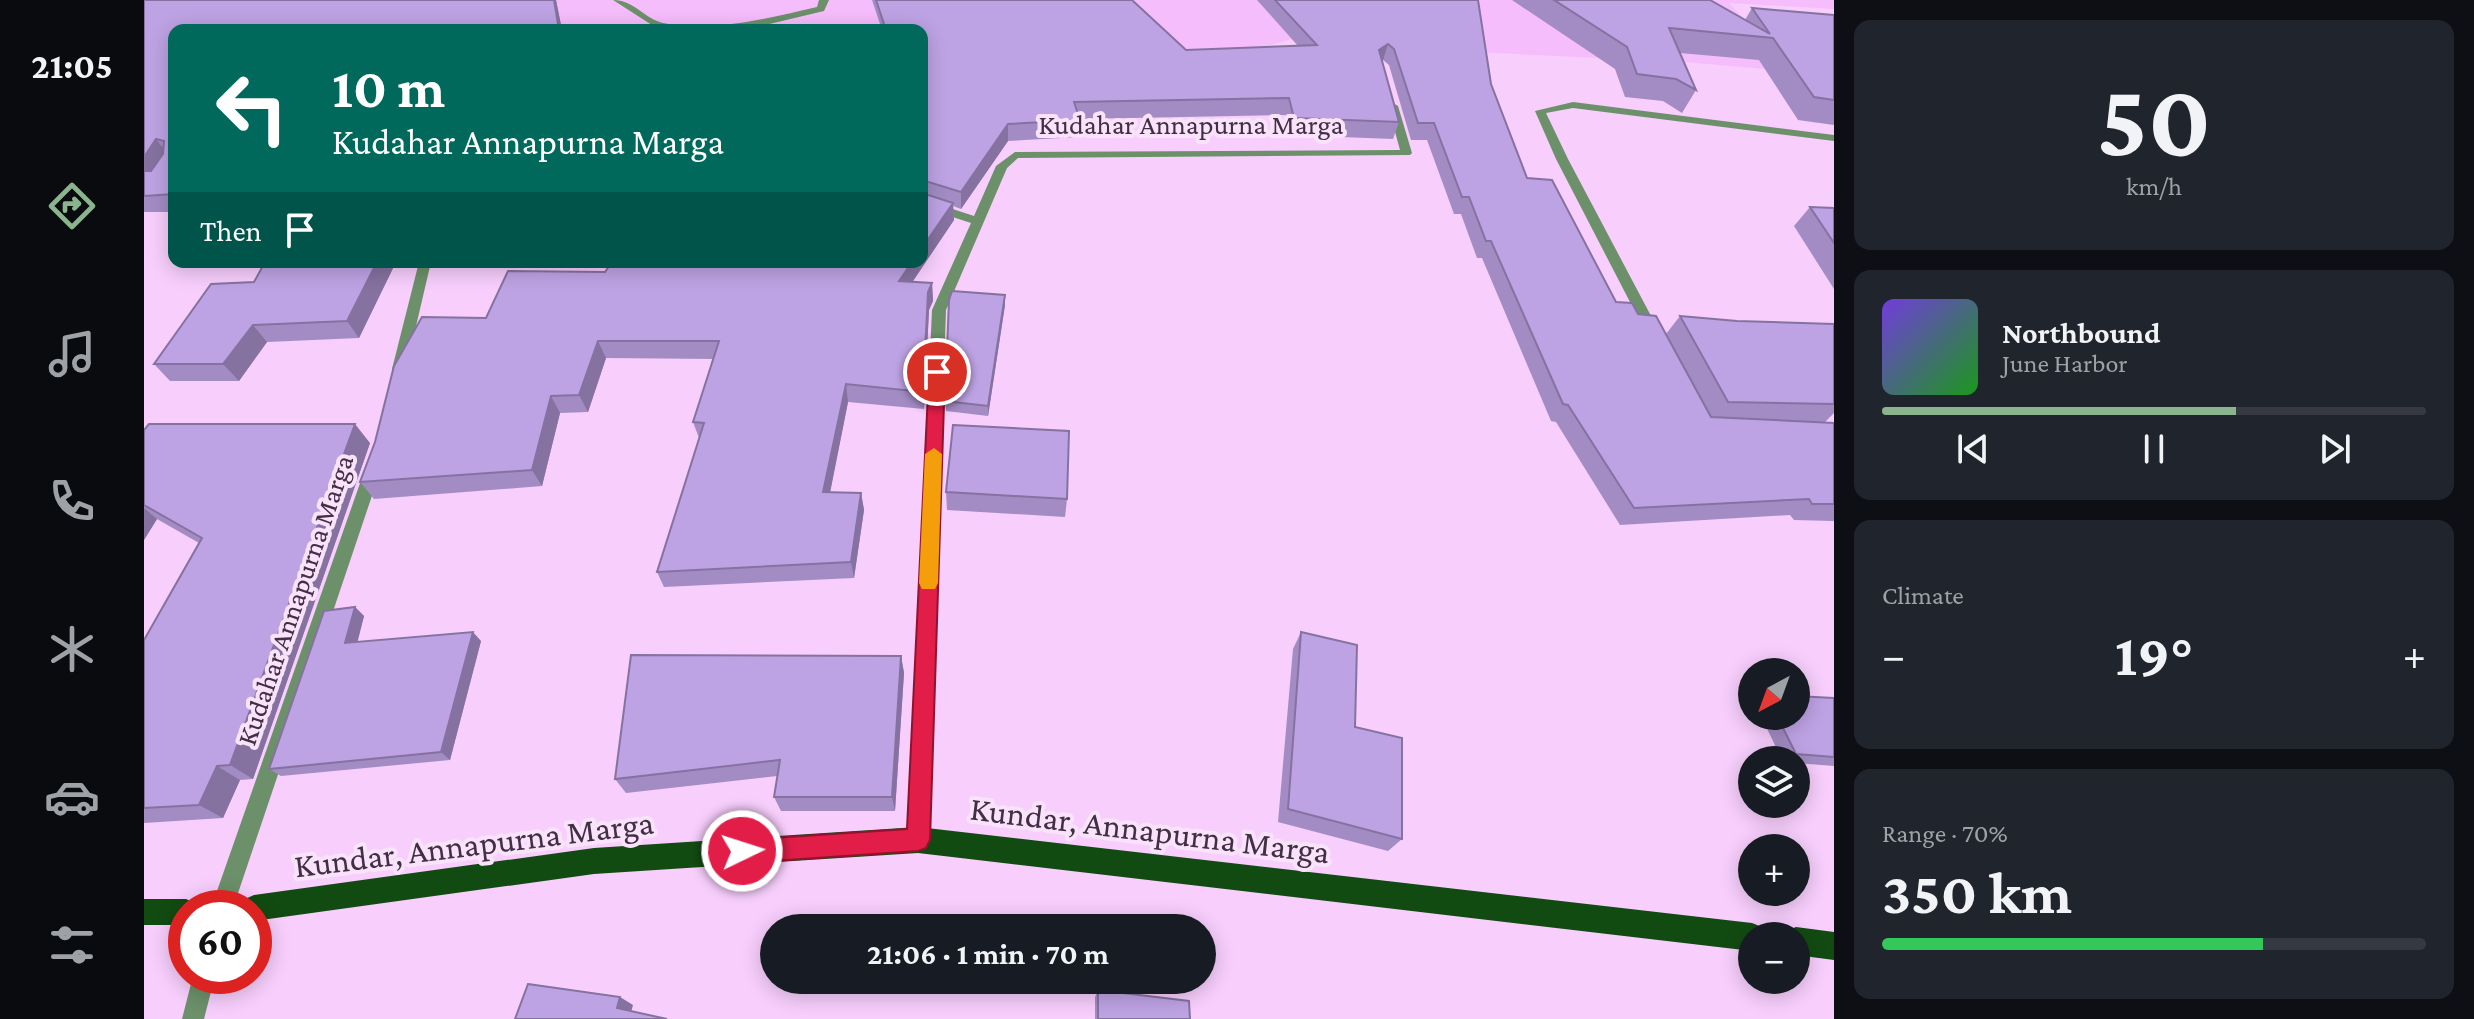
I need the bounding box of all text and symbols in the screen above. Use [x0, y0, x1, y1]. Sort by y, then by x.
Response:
text: 21:05 [31, 46, 113, 86]
icon: left [200, 56, 304, 160]
text: 10 m [332, 57, 445, 119]
text: 50 [2097, 62, 2211, 177]
street label: Kudahar Annapurna Marga [1038, 109, 1344, 140]
text: Kudahar Annapurna Marga [332, 122, 724, 162]
text: km/h [2126, 172, 2182, 201]
icon: directions [44, 178, 100, 234]
icon: arrive [278, 208, 322, 252]
text: Then [200, 214, 262, 247]
text: Northbound [2002, 316, 2160, 349]
icon: music [44, 326, 100, 382]
pin [903, 338, 971, 406]
text: June Harbor [2002, 349, 2128, 378]
icon: arrive [915, 350, 959, 394]
icon: previous [1951, 427, 1995, 471]
icon: pause [2132, 427, 2176, 471]
icon: next [2313, 427, 2357, 471]
street label: Kudahar Annapurna Marga [231, 451, 359, 749]
icon: phone [44, 473, 100, 529]
text: Climate [1882, 581, 1964, 610]
icon: climate [44, 621, 100, 677]
text: 19° [2115, 621, 2193, 688]
text: − [1882, 631, 1905, 679]
text: + [2403, 631, 2426, 679]
north arrow [1738, 658, 1810, 730]
map controls [1738, 658, 1810, 994]
button: layers [1738, 746, 1810, 818]
icon: car [44, 769, 100, 825]
street label: Kundar, Annapurna Marga [968, 790, 1332, 871]
street label: Kundar, Annapurna Marga [292, 804, 656, 885]
position arrow [700, 809, 784, 893]
text: Range · 70% [1882, 819, 2008, 848]
button: + [1738, 834, 1810, 906]
text: 350 km [1882, 859, 2072, 926]
speed limit sign: 60 [168, 890, 272, 994]
icon: filters [44, 917, 100, 973]
button: − [1738, 922, 1810, 994]
text: 21:06 · 1 min · 70 m [867, 937, 1109, 970]

